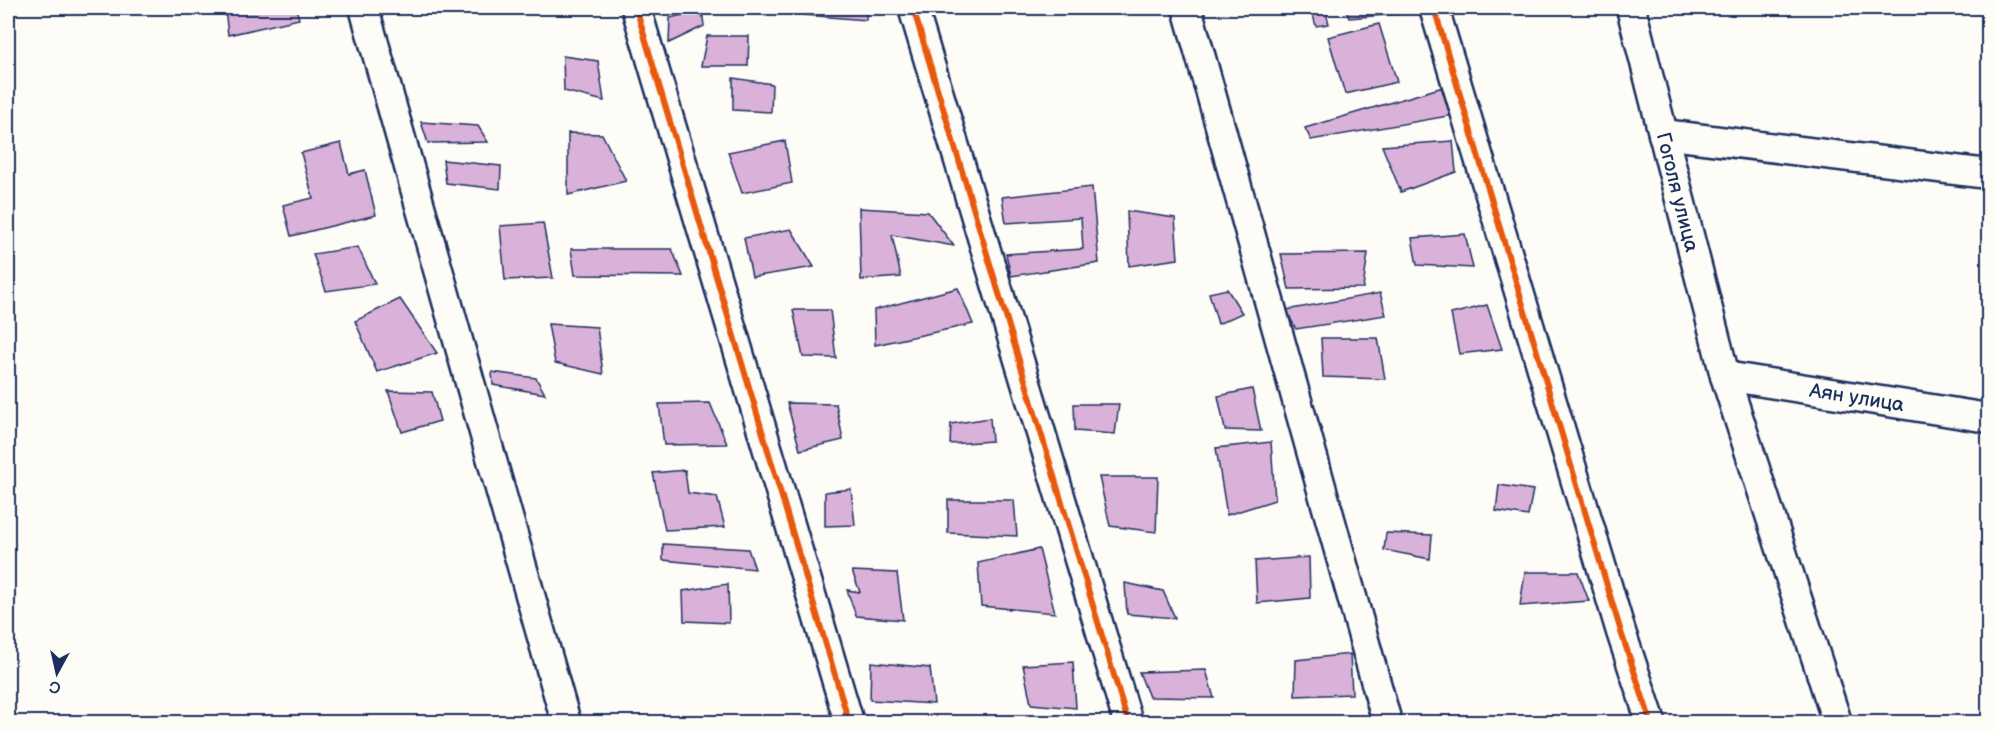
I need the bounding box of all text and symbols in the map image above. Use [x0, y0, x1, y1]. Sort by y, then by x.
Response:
street label: Гоголя улица [1651, 130, 1704, 255]
street label: Аян улица [1807, 379, 1906, 417]
north arrow [27, 643, 87, 703]
text: С [48, 676, 62, 697]

